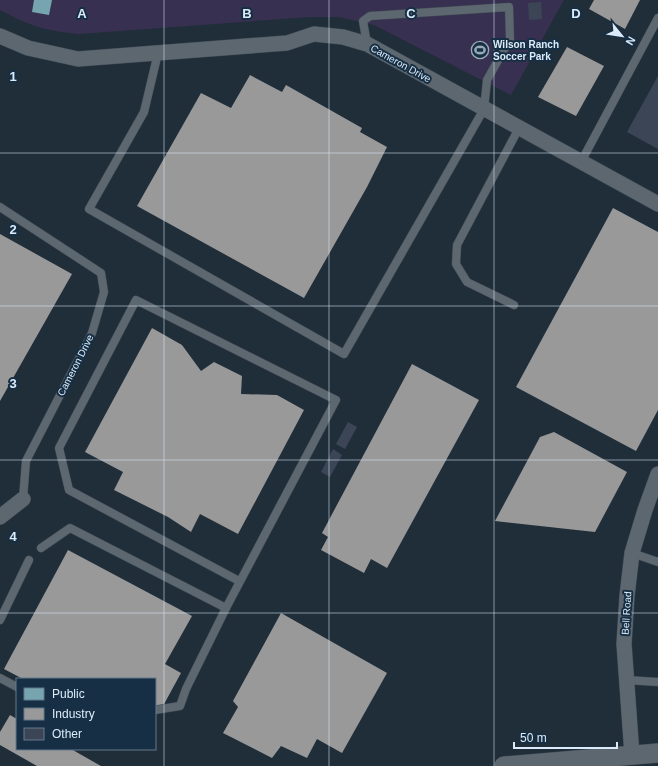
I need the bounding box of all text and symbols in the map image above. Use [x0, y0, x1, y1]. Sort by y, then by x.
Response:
text: A [77, 6, 87, 21]
text: B [242, 6, 252, 21]
text: C [406, 6, 416, 21]
text: D [571, 6, 581, 21]
north arrow [602, 16, 642, 56]
text: N [623, 35, 638, 47]
place label: Wilson Ranch Soccer Park [493, 39, 559, 62]
sports icon: Wilson Ranch Soccer Park [470, 40, 490, 60]
street label: Cameron Drive [369, 42, 433, 85]
text: 1 [9, 69, 17, 84]
text: 2 [9, 222, 17, 237]
street label: Cameron Drive [55, 332, 96, 398]
text: 3 [9, 376, 17, 391]
text: 4 [9, 529, 17, 544]
street label: Bell Road [619, 591, 633, 635]
legend [16, 678, 156, 750]
text: Public [52, 687, 85, 701]
text: Industry [52, 707, 95, 721]
scale bar [514, 724, 617, 750]
text: Other [52, 727, 82, 741]
text: 50 m [520, 731, 547, 745]

